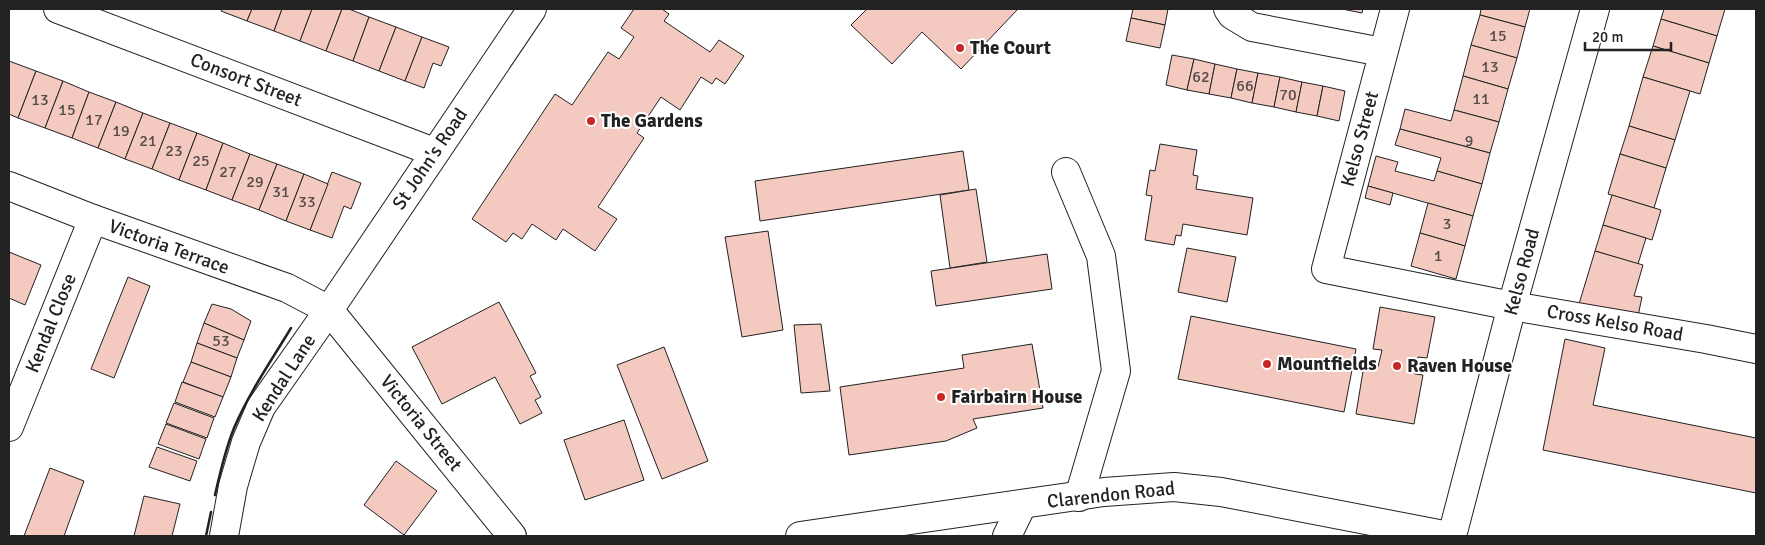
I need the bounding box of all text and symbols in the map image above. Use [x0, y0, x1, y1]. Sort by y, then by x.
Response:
scale bar [1585, 20, 1671, 52]
house number: 15 [1489, 26, 1507, 46]
text: 20 m [1592, 28, 1623, 46]
place label: The Court [970, 36, 1051, 60]
marker: The Court [954, 42, 966, 54]
street label: Consort Street [187, 48, 305, 112]
house number: 13 [1481, 57, 1499, 77]
house number: 62 [1192, 67, 1210, 87]
house number: 66 [1236, 76, 1254, 96]
house number: 70 [1279, 85, 1297, 105]
street label: Kelso Street [1336, 88, 1384, 189]
house number: 11 [1472, 89, 1490, 109]
house number: 13 [31, 90, 49, 110]
house number: 15 [58, 100, 76, 120]
street label: St John's Road [387, 104, 473, 214]
place label: The Gardens [601, 109, 703, 133]
house number: 17 [85, 110, 103, 130]
marker: The Gardens [585, 115, 597, 127]
house number: 19 [112, 121, 130, 141]
house number: 21 [139, 131, 157, 151]
house number: 9 [1465, 131, 1473, 151]
house number: 23 [165, 141, 183, 161]
house number: 25 [192, 151, 210, 171]
house number: 27 [219, 162, 237, 182]
house number: 29 [246, 172, 264, 192]
house number: 31 [272, 182, 290, 202]
house number: 33 [298, 192, 316, 212]
street label: Victoria Terrace [105, 214, 233, 280]
house number: 3 [1443, 214, 1451, 234]
street label: Kelso Road [1499, 226, 1545, 318]
house number: 1 [1434, 246, 1442, 266]
street label: Kendal Close [20, 270, 82, 376]
street label: Cross Kelso Road [1545, 299, 1685, 347]
street label: Kendal Lane [247, 330, 321, 426]
house number: 53 [212, 331, 230, 351]
place label: Mountfields [1277, 352, 1377, 376]
place label: Raven House [1407, 354, 1512, 378]
marker: Mountfields [1261, 358, 1273, 370]
marker: Raven House [1391, 360, 1403, 372]
street label: Victoria Street [375, 370, 467, 476]
place label: Fairbairn House [951, 385, 1082, 409]
marker: Fairbairn House [935, 391, 947, 403]
street label: Clarendon Road [1046, 476, 1176, 514]

